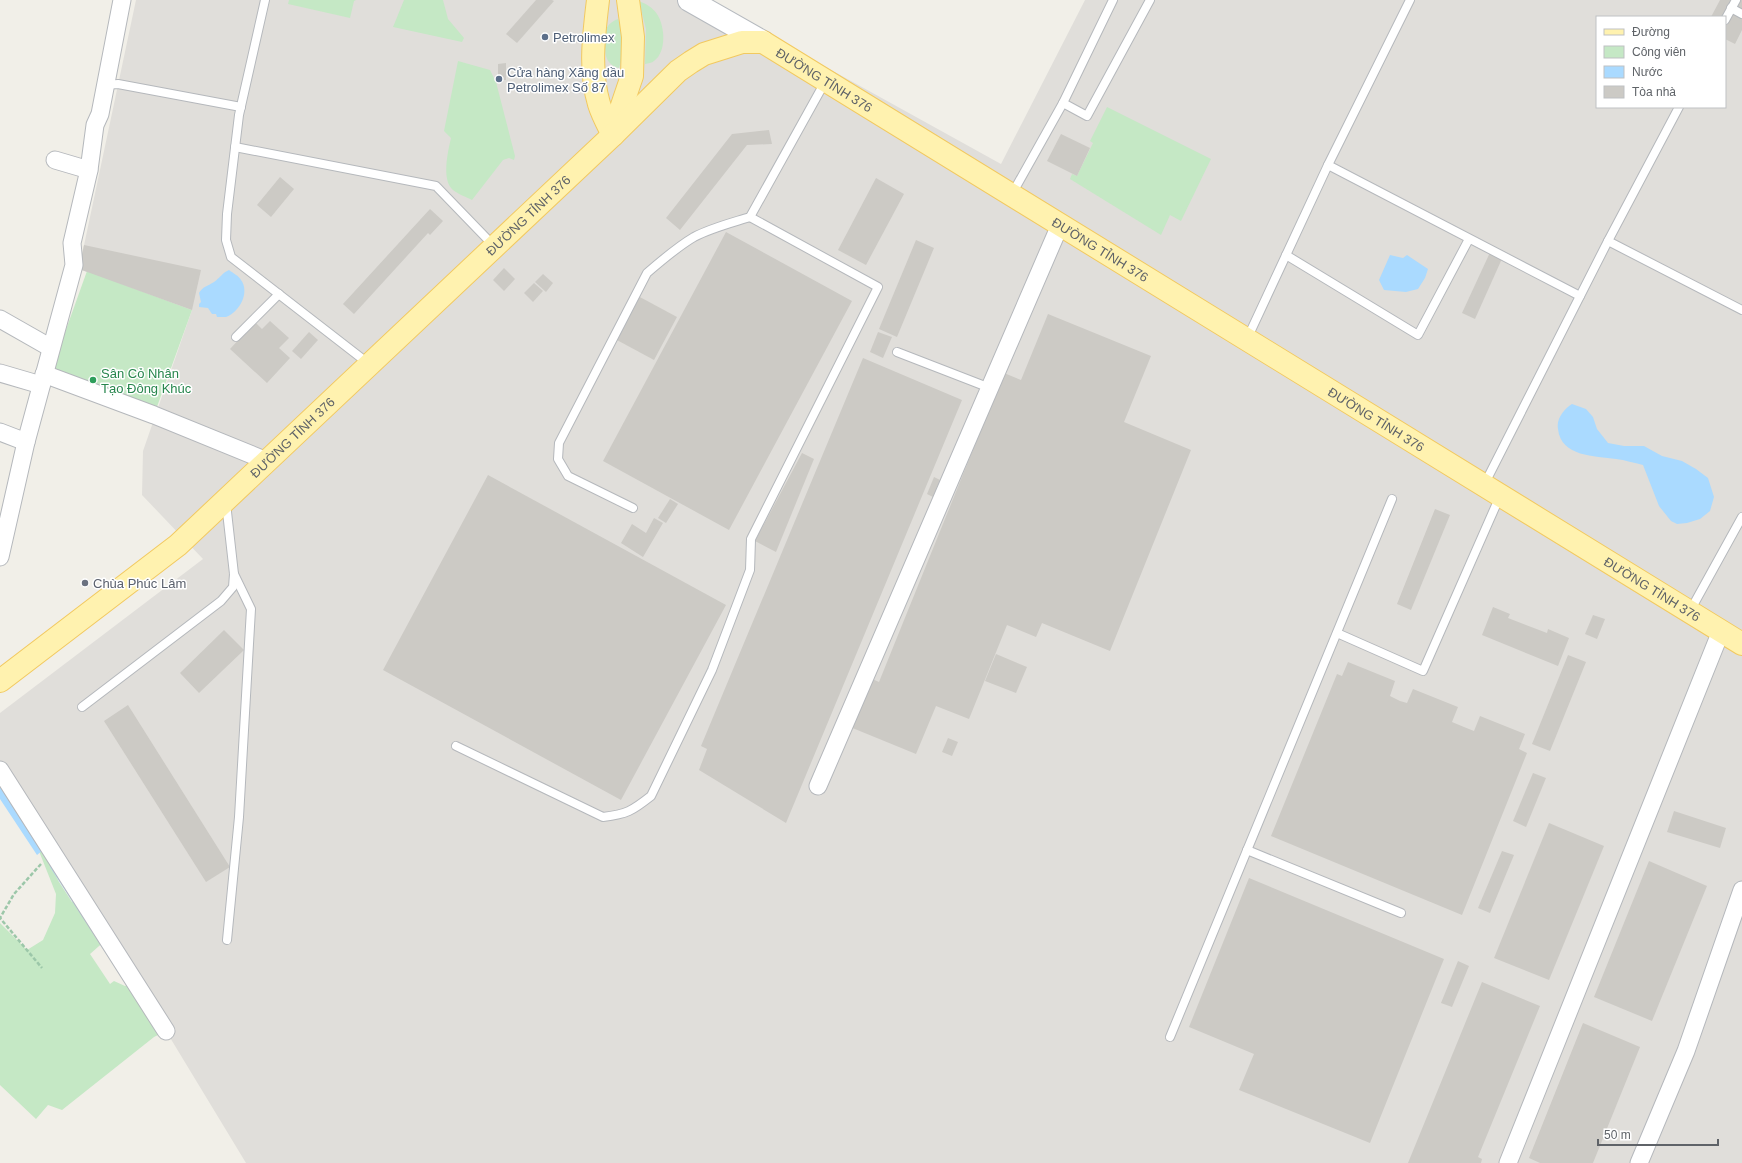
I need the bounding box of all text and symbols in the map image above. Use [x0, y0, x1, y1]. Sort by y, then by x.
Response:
legend [1596, 16, 1726, 108]
text: Đường [1632, 25, 1670, 39]
place label: Petrolimex [553, 30, 615, 45]
marker: Petrolimex [540, 32, 550, 42]
street label: ĐƯỜNG TỈNH 376 [774, 44, 875, 115]
text: Công viên [1632, 45, 1686, 59]
place label: Cửa hàng Xăng dầu Petrolimex Số 87 [507, 65, 624, 95]
text: Nước [1632, 65, 1663, 79]
marker: Cửa hàng Xăng dầu Petrolimex Số 87 [494, 74, 504, 84]
text: Tòa nhà [1632, 85, 1676, 99]
street label: ĐƯỜNG TỈNH 376 [483, 172, 573, 258]
street label: ĐƯỜNG TỈNH 376 [1050, 214, 1151, 285]
place label: Sân Cỏ Nhân Tạo Đông Khúc [101, 366, 192, 396]
marker: Sân Cỏ Nhân Tạo Đông Khúc [88, 375, 98, 385]
street label: ĐƯỜNG TỈNH 376 [1326, 384, 1427, 454]
street label: ĐƯỜNG TỈNH 376 [247, 394, 338, 481]
street label: ĐƯỜNG TỈNH 376 [1602, 554, 1703, 624]
place label: Chùa Phúc Lâm [93, 576, 186, 591]
marker: Chùa Phúc Lâm [80, 578, 90, 588]
scale bar [1598, 1121, 1718, 1147]
text: 50 m [1604, 1128, 1631, 1142]

